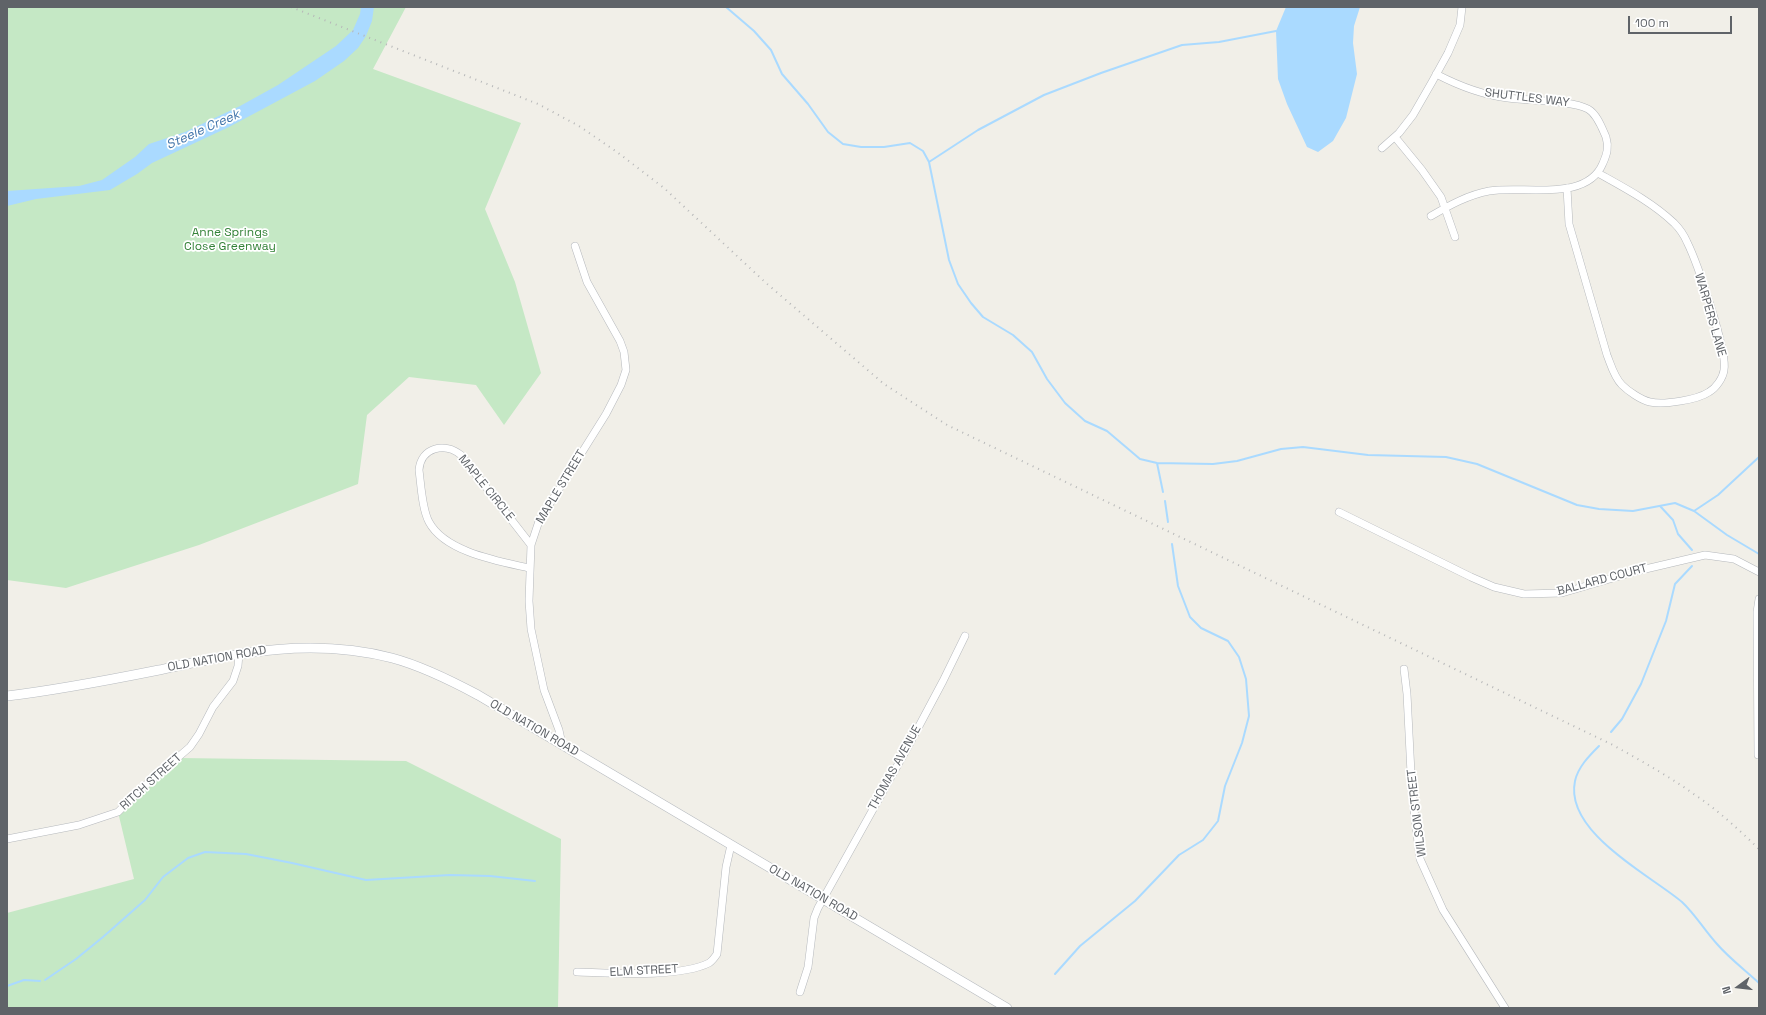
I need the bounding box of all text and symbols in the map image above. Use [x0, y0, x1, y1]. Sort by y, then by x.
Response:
scale bar [1630, 8, 1734, 34]
text: 100 m [1635, 15, 1669, 31]
street label: SHUTTLES WAY [1484, 86, 1570, 110]
water label: Steele Creek [164, 107, 242, 153]
park label: Anne Springs Close Greenway [184, 226, 276, 254]
street label: WARPERS LANE [1691, 272, 1729, 358]
street label: MAPLE STREET [533, 447, 589, 527]
street label: MAPLE CIRCLE [455, 452, 517, 524]
street label: BALLARD COURT [1555, 561, 1649, 599]
street label: OLD NATION ROAD [166, 643, 268, 675]
street label: OLD NATION ROAD [487, 697, 581, 759]
street label: THOMAS AVENUE [866, 723, 924, 813]
street label: RITCH STREET [117, 751, 185, 813]
street label: WILSON STREET [1404, 768, 1430, 858]
street label: OLD NATION ROAD [766, 862, 860, 924]
street label: ELM STREET [609, 962, 679, 980]
north arrow [1718, 967, 1758, 1007]
text: N [1719, 985, 1734, 995]

